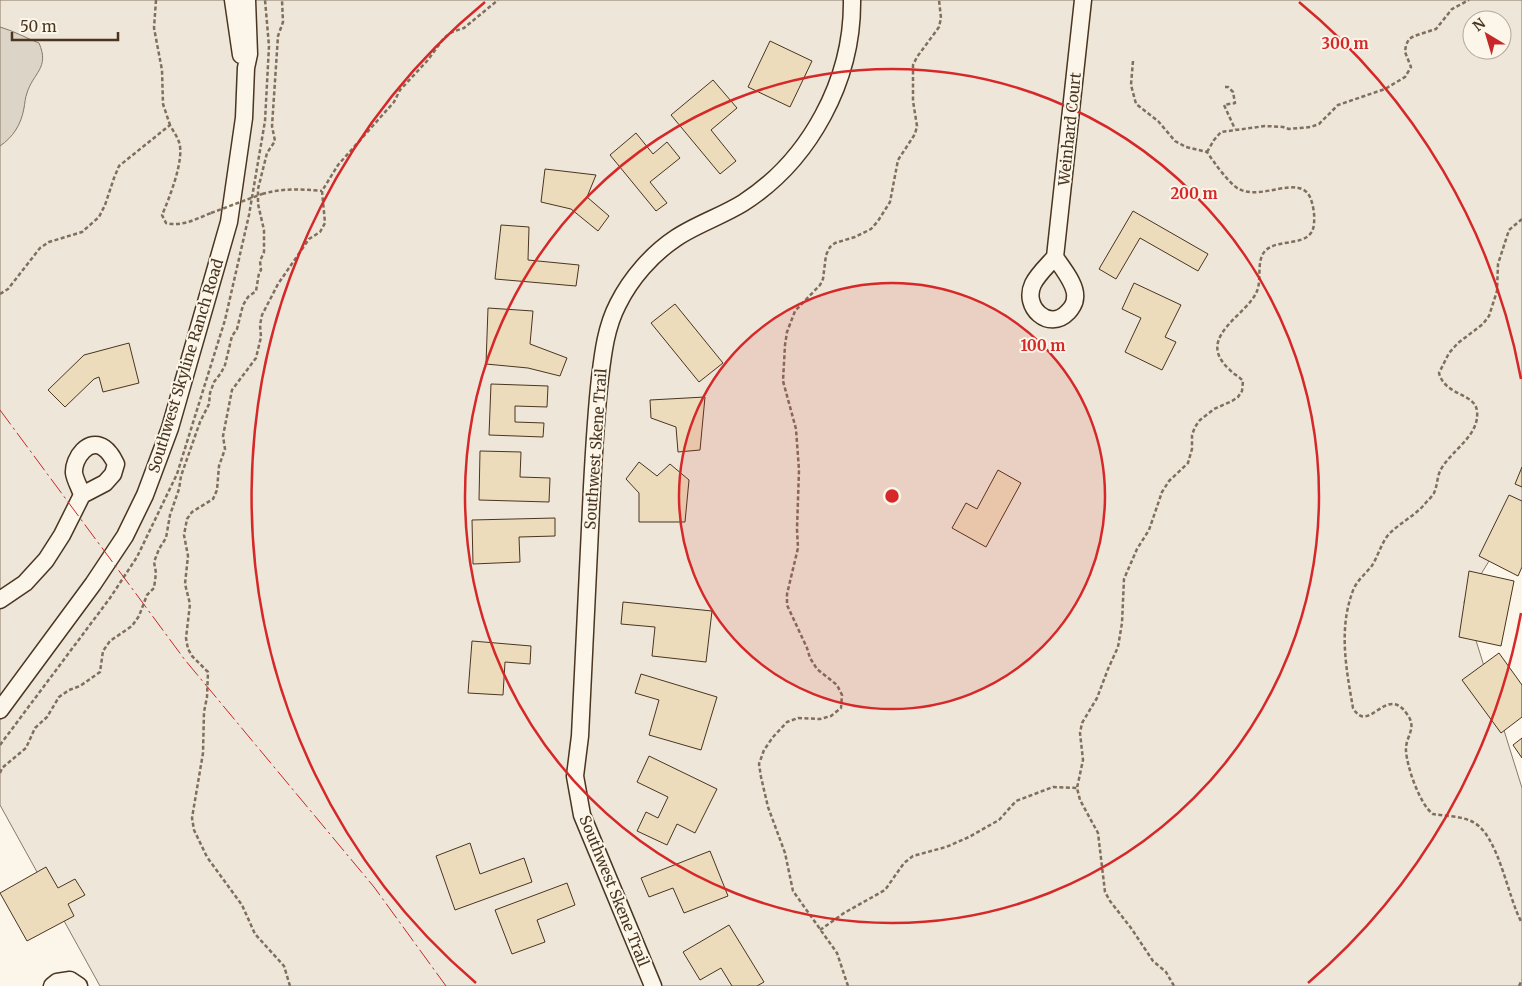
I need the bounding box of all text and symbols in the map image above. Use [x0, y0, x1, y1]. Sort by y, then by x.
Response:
scale bar [12, 10, 119, 42]
north arrow [1462, 10, 1512, 60]
text: N [1469, 14, 1489, 35]
text: 50 m [20, 17, 57, 36]
text: 300 m [1321, 34, 1369, 53]
street label: Weinhard Court [1054, 71, 1085, 188]
text: 200 m [1170, 184, 1218, 203]
street label: Southwest Skyline Ranch Road [144, 256, 227, 475]
text: 100 m [1021, 336, 1065, 355]
street label: Southwest Skene Trail [580, 367, 611, 530]
centre of rings [883, 487, 901, 505]
street label: Southwest Skene Trail [575, 812, 654, 970]

